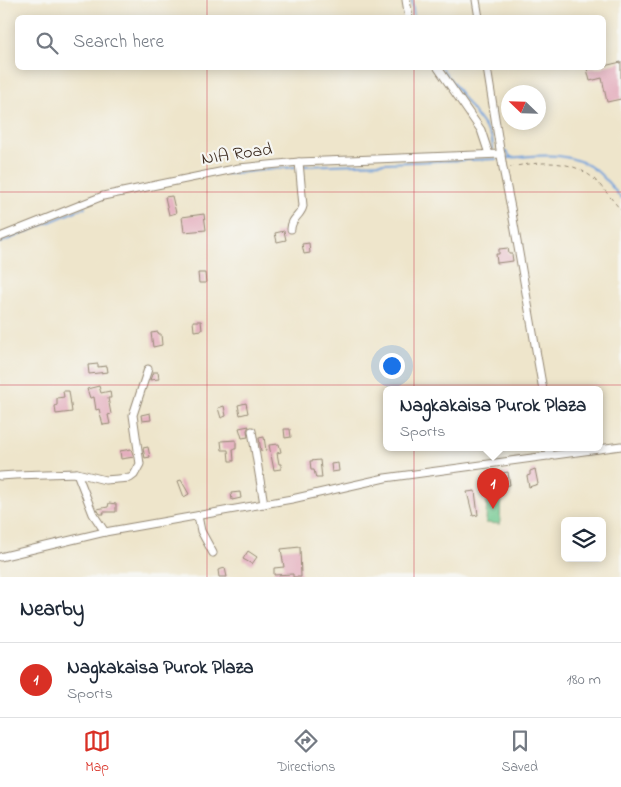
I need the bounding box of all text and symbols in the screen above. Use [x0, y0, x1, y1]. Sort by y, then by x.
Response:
search box [15, 15, 606, 70]
icon: search [33, 29, 61, 57]
text: Search here [73, 29, 164, 56]
north arrow [501, 85, 546, 130]
street label: NIA Road [200, 137, 274, 173]
your location [379, 353, 405, 379]
popup [383, 386, 603, 451]
text: Nagkakaisa Purok Plaza [400, 393, 586, 420]
text: Sports [400, 420, 445, 444]
pin: 1 [477, 468, 509, 509]
map controls [561, 517, 606, 562]
button: layers [561, 517, 606, 562]
text: Nearby [20, 595, 84, 625]
text: Nagkakaisa Purok Plaza [67, 655, 254, 682]
text: 1 [33, 668, 39, 692]
text: 180 m [567, 668, 601, 692]
text: Sports [67, 682, 113, 706]
tab: Map [83, 727, 111, 778]
tab: Directions [277, 727, 335, 778]
tab: Saved [501, 727, 538, 778]

